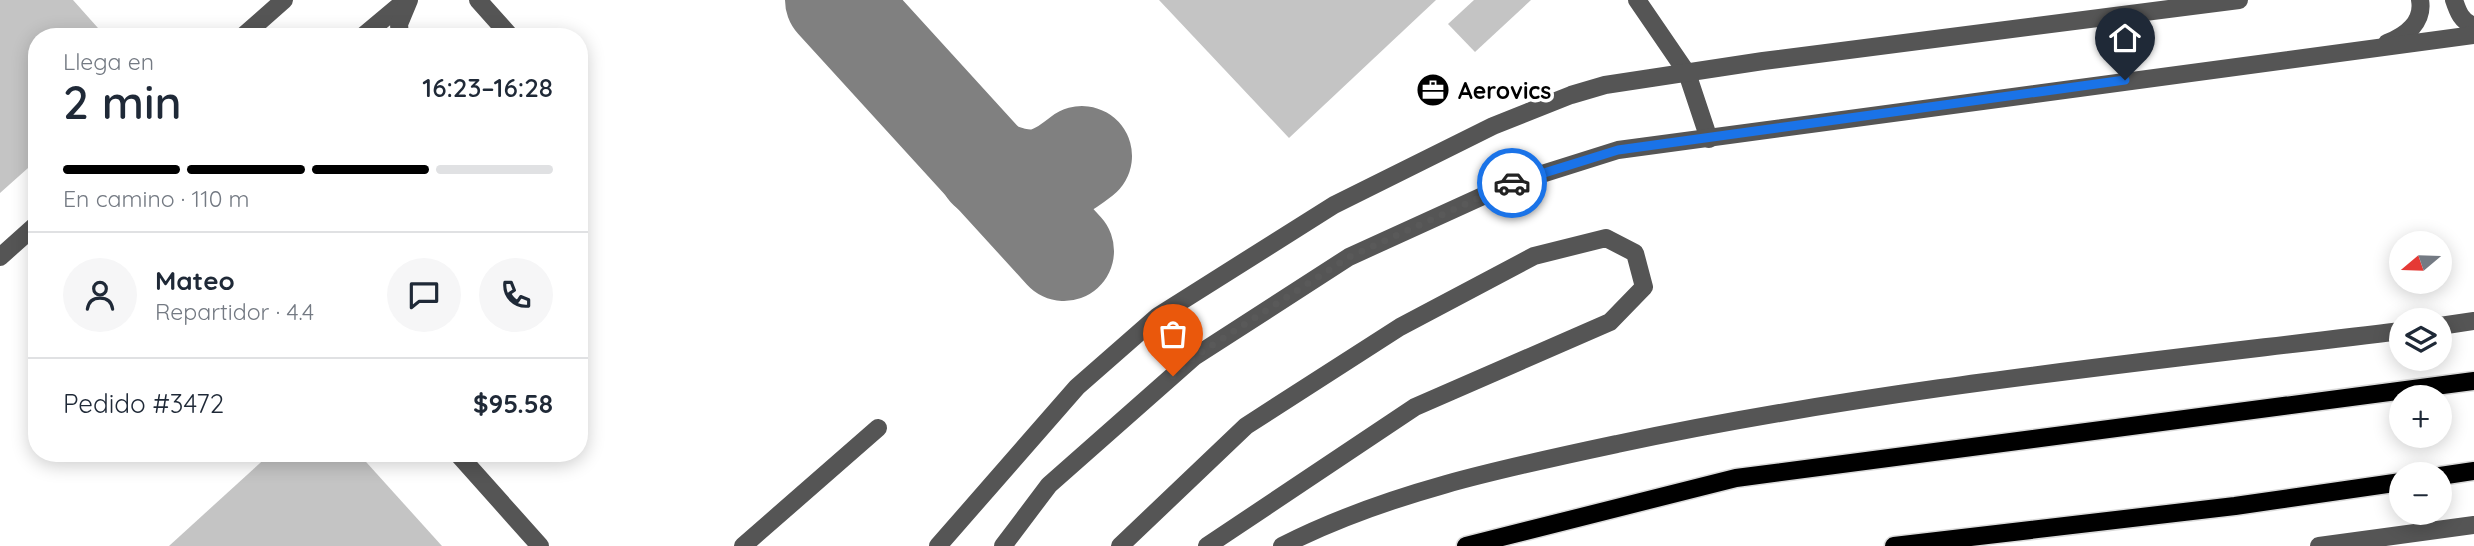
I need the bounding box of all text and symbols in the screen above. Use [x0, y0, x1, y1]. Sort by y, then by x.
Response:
pin [2095, 8, 2155, 80]
icon: home [2106, 19, 2144, 57]
text: Llega en [63, 47, 154, 76]
text: 16:23–16:28 [422, 71, 553, 104]
office icon: Aerovics [1414, 71, 1452, 109]
text: 2 min [63, 73, 182, 131]
place label: Aerovics [1458, 76, 1551, 105]
courier [1477, 148, 1547, 218]
icon: car [1493, 164, 1531, 202]
text: En camino · 110 m [63, 184, 250, 213]
north arrow [2389, 231, 2452, 294]
map controls [2389, 231, 2452, 525]
button: person [63, 258, 137, 332]
button: chat [387, 258, 461, 332]
button: phone [479, 258, 553, 332]
text: Mateo [155, 264, 235, 297]
text: Repartidor · 4.4 [155, 297, 314, 326]
pin [1143, 304, 1203, 376]
button: layers [2389, 308, 2452, 371]
icon: bag [1154, 315, 1192, 353]
button: + [2389, 385, 2452, 448]
text: Pedido #3472 [63, 387, 224, 420]
text: $95.58 [473, 387, 553, 420]
button: − [2389, 462, 2452, 525]

